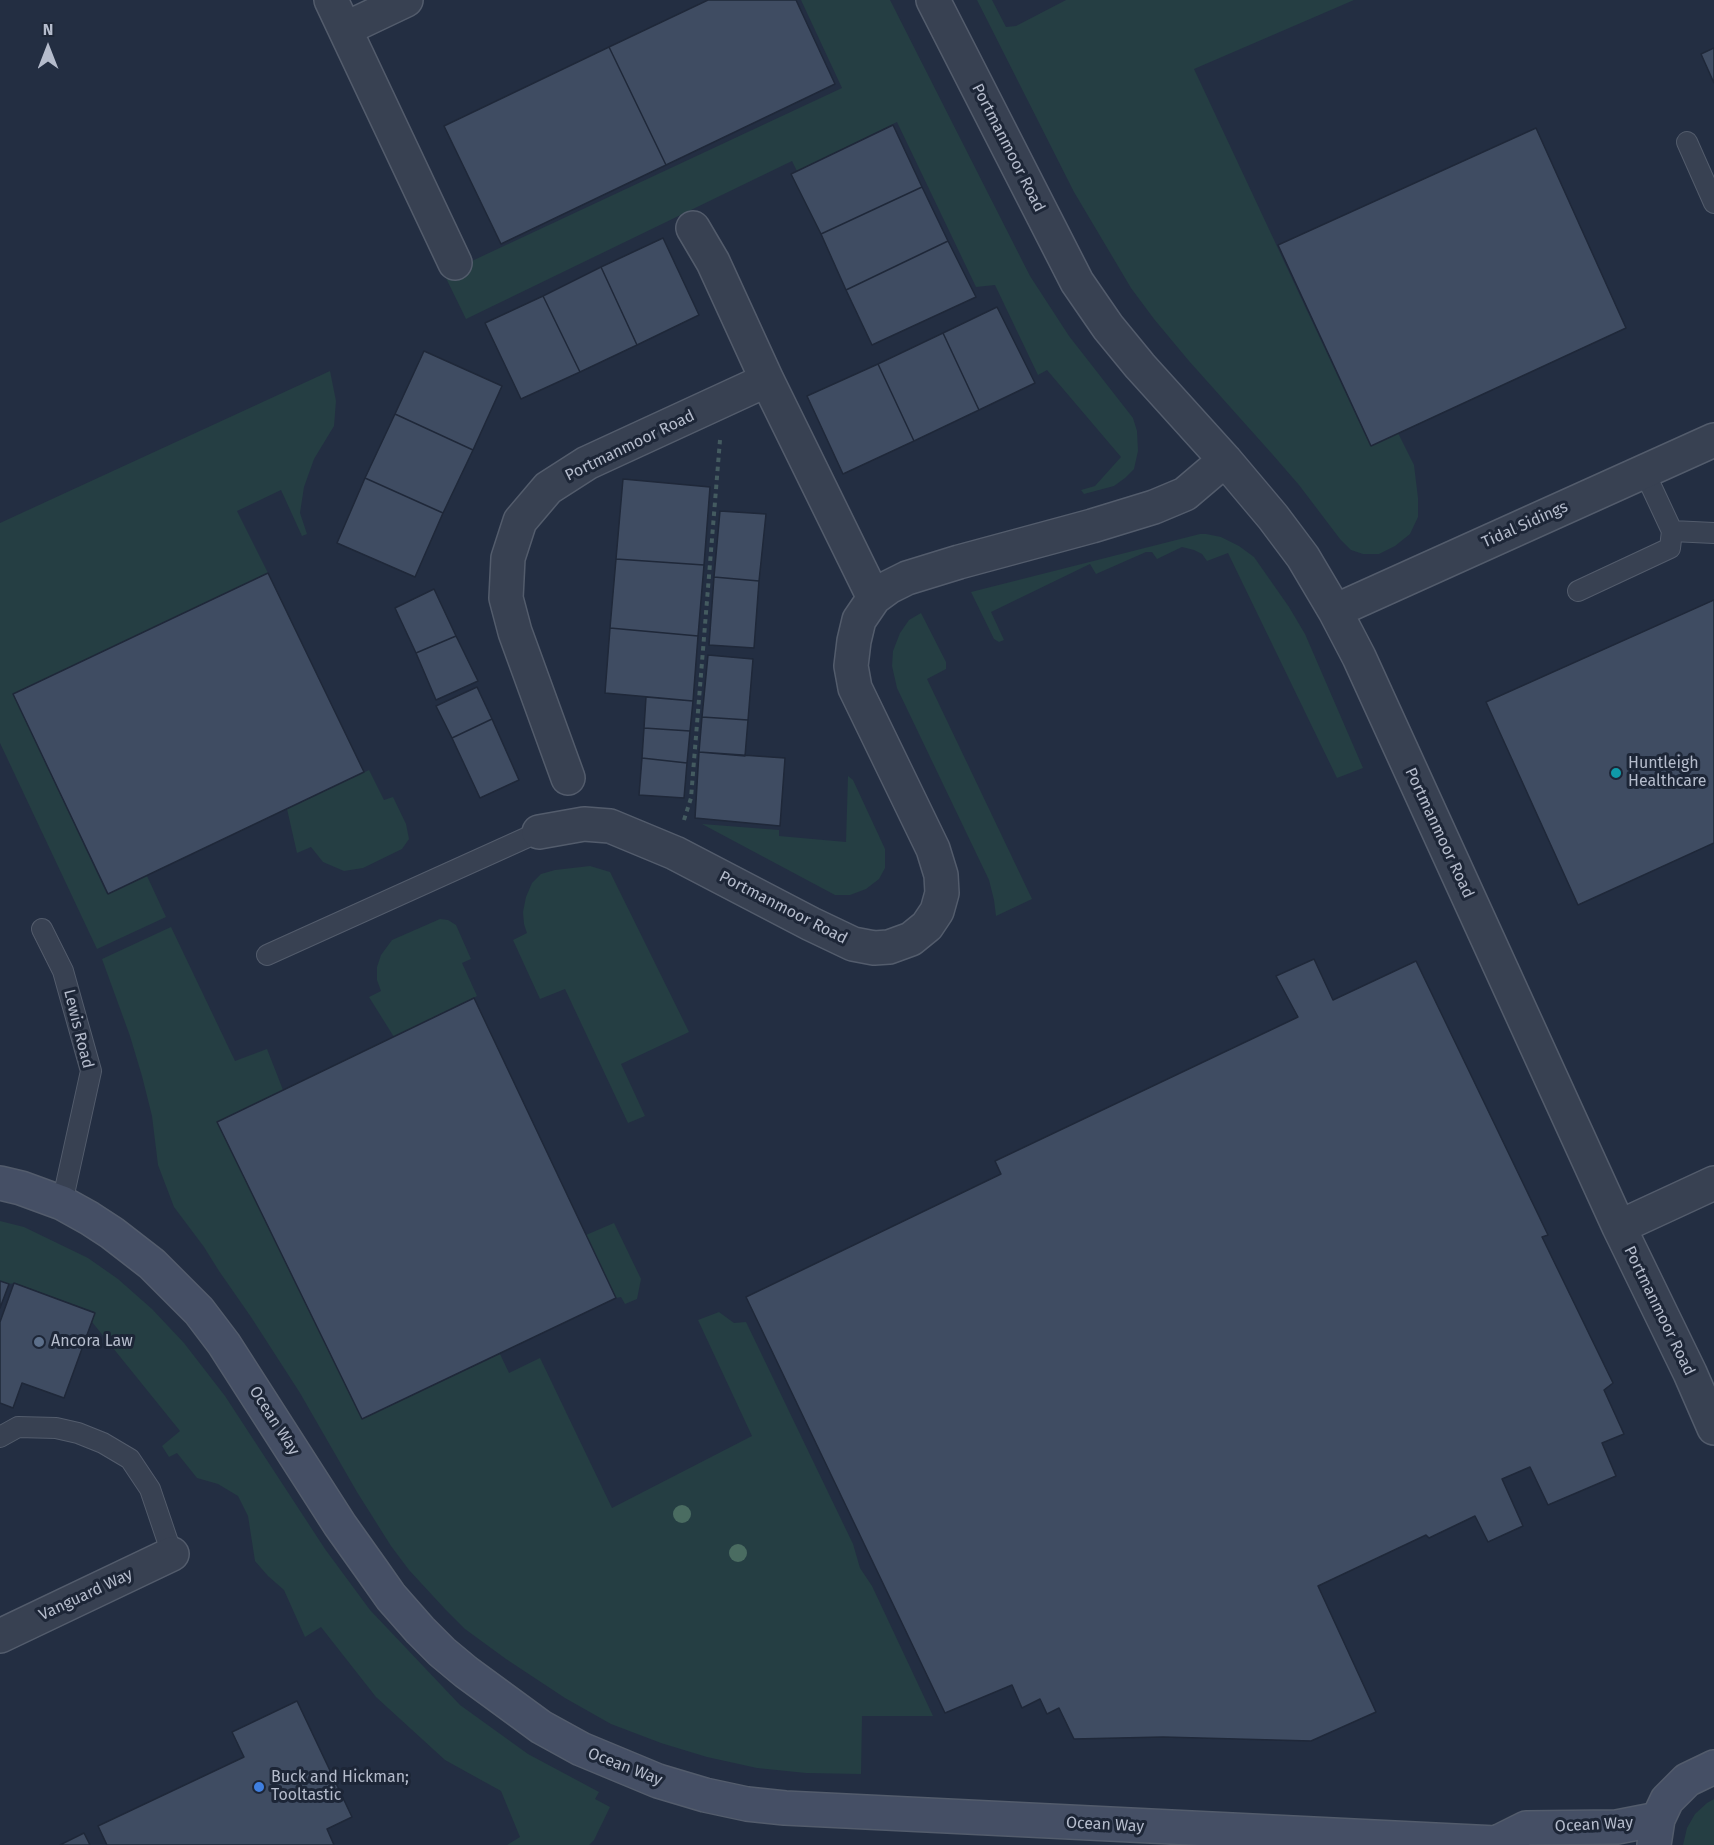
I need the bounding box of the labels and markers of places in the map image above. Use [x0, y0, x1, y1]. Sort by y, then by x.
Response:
place label: Huntleigh Healthcare [1628, 754, 1706, 792]
marker: Huntleigh Healthcare [1609, 766, 1623, 780]
place label: Ancora Law [51, 1332, 133, 1352]
marker: Ancora Law [32, 1335, 46, 1349]
place label: Buck and Hickman; Tooltastic [271, 1768, 409, 1806]
marker: Buck and Hickman; Tooltastic [252, 1780, 266, 1794]

